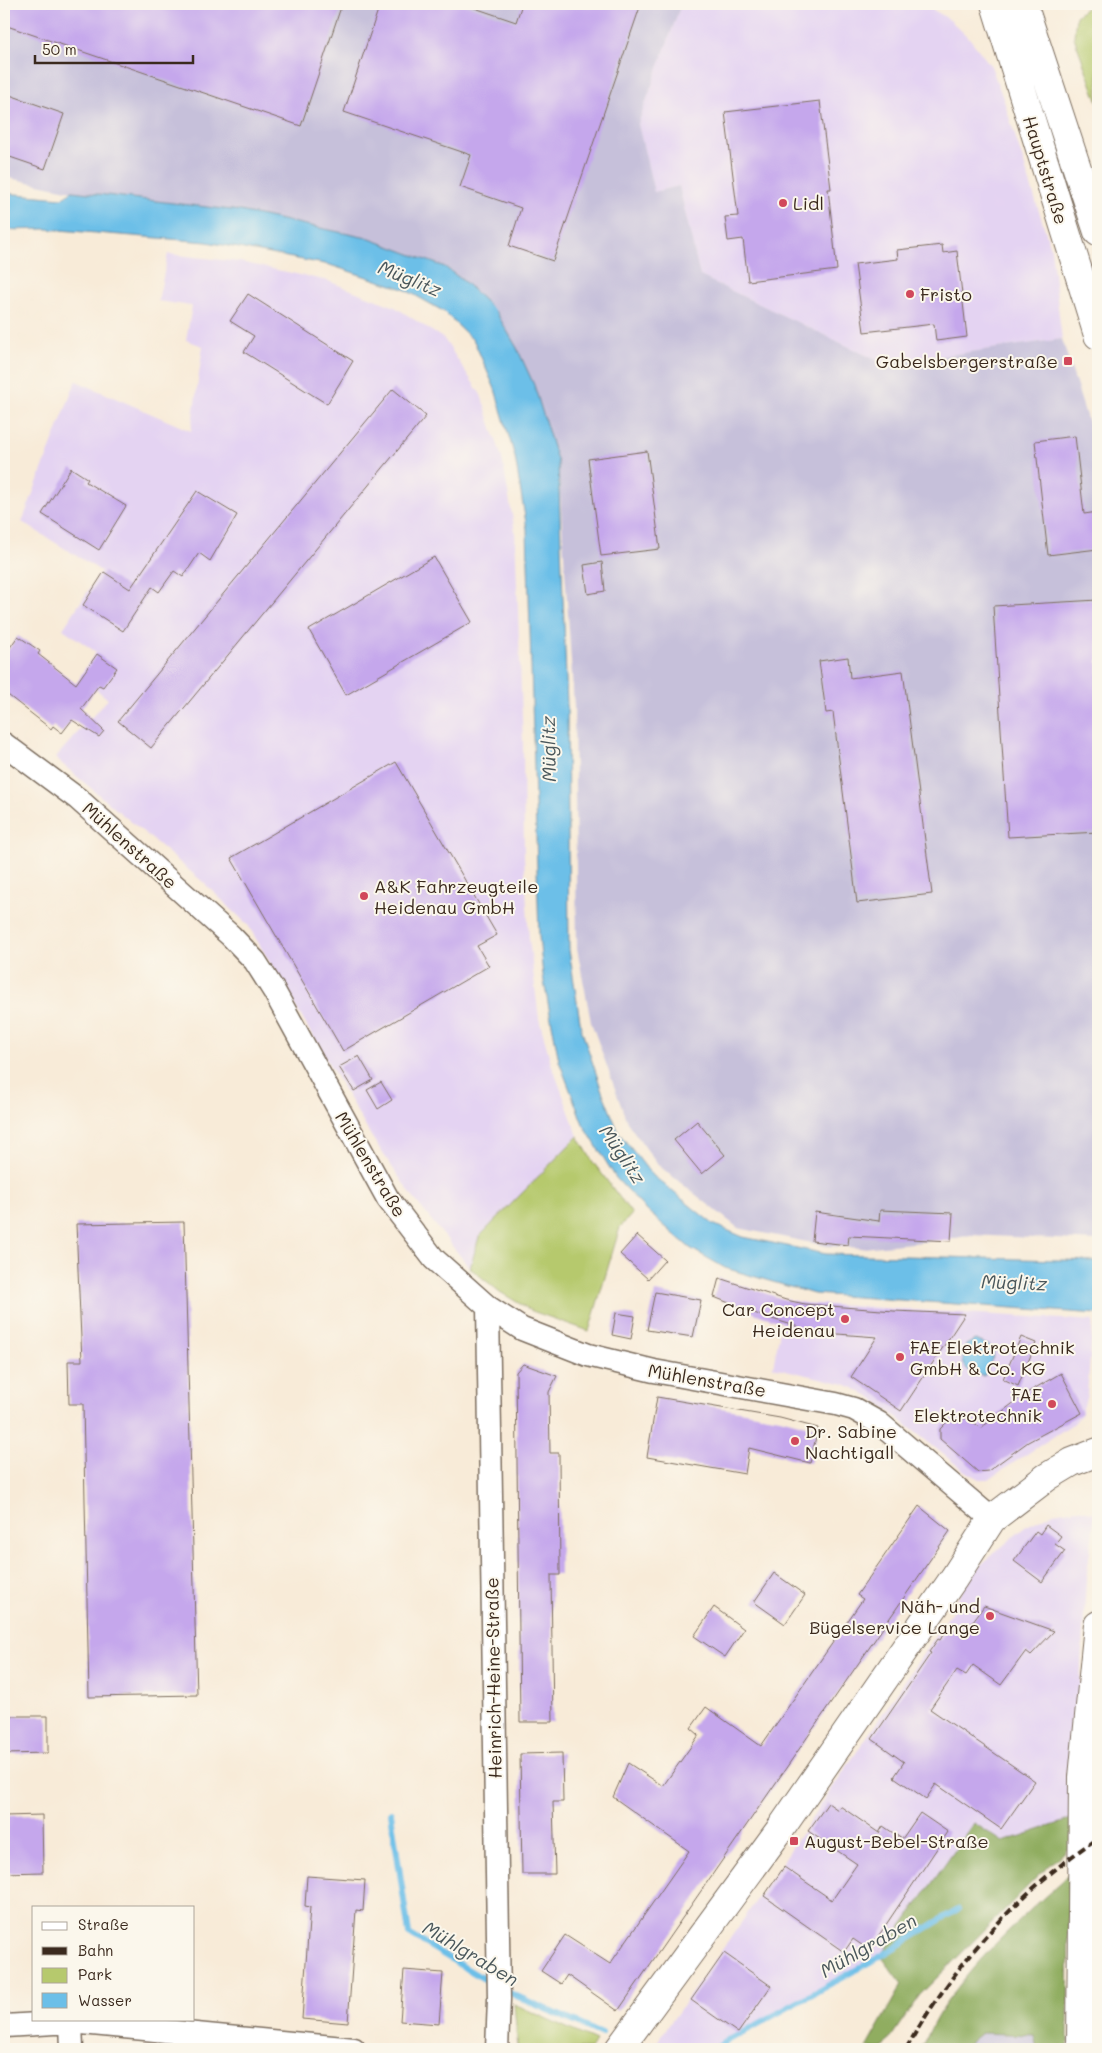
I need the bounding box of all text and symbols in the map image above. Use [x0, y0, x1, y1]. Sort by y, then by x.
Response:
scale bar [35, 32, 192, 64]
text: 50 m [42, 39, 77, 59]
street label: Hauptstraße [1018, 113, 1074, 227]
place label: Lidl [793, 191, 824, 215]
marker: Lidl [777, 197, 789, 209]
water label: Müglitz [375, 254, 446, 302]
place label: Fristo [920, 282, 972, 306]
marker: Fristo [904, 288, 916, 300]
place label: Gabelsbergerstraße [876, 349, 1058, 373]
marker: Gabelsbergerstraße [1062, 355, 1074, 367]
water label: Müglitz [535, 715, 561, 782]
street label: Mühlenstraße [78, 796, 182, 894]
place label: A&K Fahrzeugteile Heidenau GmbH [374, 874, 538, 919]
marker: A&K Fahrzeugteile Heidenau GmbH [358, 890, 370, 902]
street label: Mühlenstraße [330, 1107, 412, 1221]
water label: Müglitz [594, 1120, 652, 1189]
water label: Müglitz [981, 1268, 1048, 1296]
place label: Car Concept Heidenau [722, 1297, 835, 1342]
marker: Car Concept Heidenau [839, 1313, 851, 1325]
place label: FAE Elektrotechnik GmbH & Co. KG [910, 1335, 1075, 1380]
marker: FAE Elektrotechnik GmbH & Co. KG [894, 1351, 906, 1363]
street label: Mühlenstraße [646, 1358, 768, 1402]
place label: FAE Elektrotechnik [914, 1382, 1042, 1427]
marker: FAE Elektrotechnik [1046, 1398, 1058, 1410]
place label: Dr. Sabine Nachtigall [805, 1419, 897, 1464]
marker: Dr. Sabine Nachtigall [789, 1435, 801, 1447]
street label: Heinrich-Heine-Straße [479, 1577, 507, 1779]
place label: Näh- und Bügelservice Lange [809, 1594, 980, 1639]
marker: Näh- und Bügelservice Lange [984, 1610, 996, 1622]
place label: August-Bebel-Straße [804, 1829, 989, 1853]
marker: August-Bebel-Straße [788, 1835, 800, 1847]
legend [32, 1906, 195, 2020]
water label: Mühlgraben [815, 1907, 921, 1983]
text: Straße [78, 1914, 129, 1934]
water label: Mühlgraben [418, 1915, 524, 1991]
text: Bahn [78, 1940, 113, 1960]
text: Park [78, 1964, 112, 1984]
text: Wasser [78, 1990, 132, 2010]

